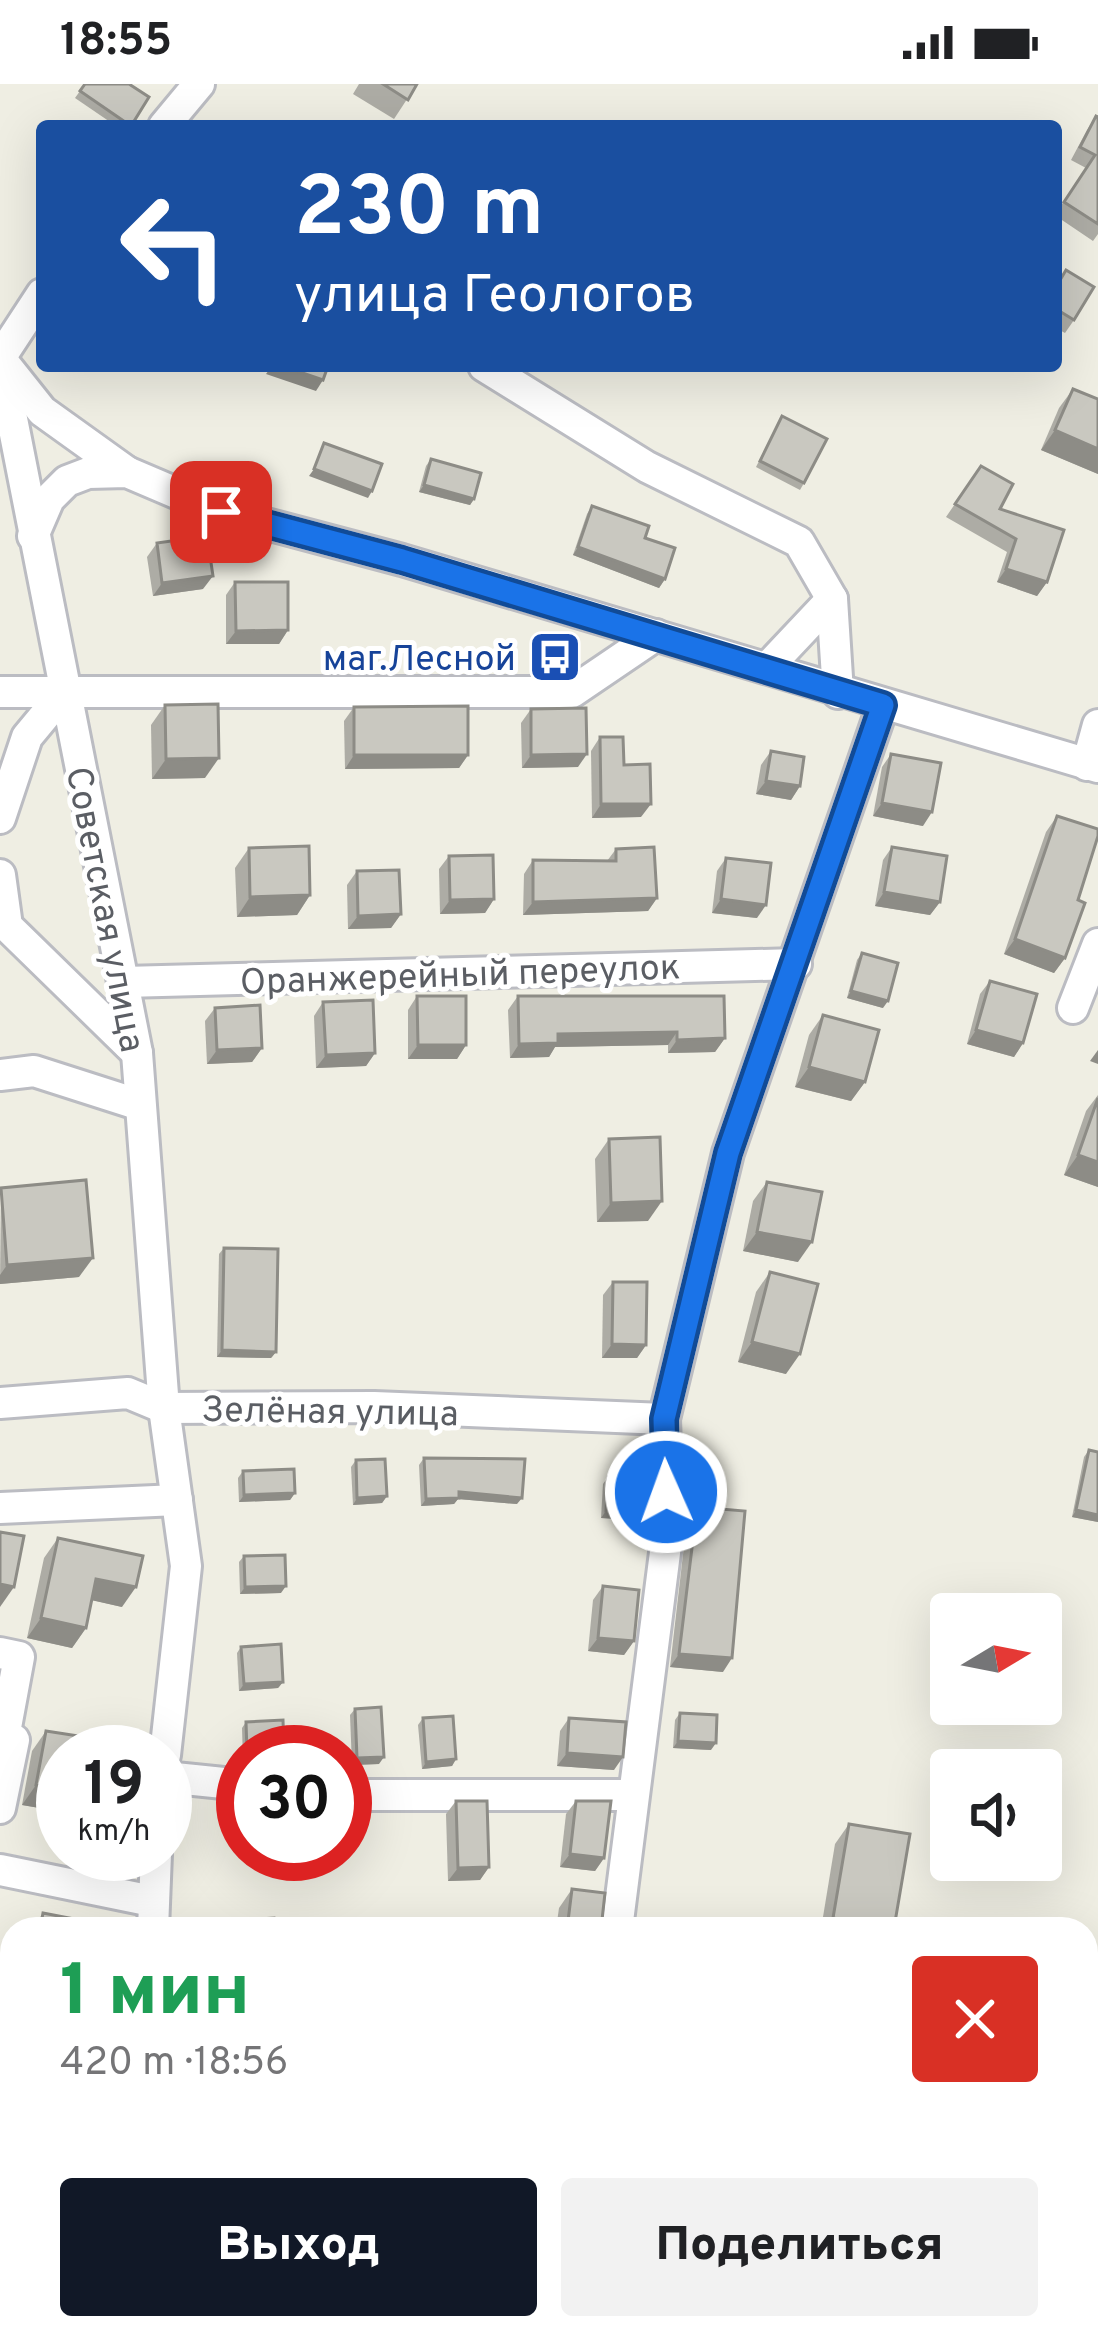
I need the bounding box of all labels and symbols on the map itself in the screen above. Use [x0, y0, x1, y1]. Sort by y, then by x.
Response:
pin [170, 461, 272, 563]
bus stop icon: маг.Лесной [527, 629, 583, 685]
place label: маг.Лесной [323, 638, 516, 684]
street label: Советская улица [53, 763, 153, 1056]
street label: Оранжерейный переулок [239, 946, 681, 1008]
street label: Зелёная улица [201, 1389, 459, 1439]
position arrow [603, 1429, 729, 1555]
north arrow [930, 1593, 1062, 1725]
speed limit sign: 30 [216, 1725, 372, 1881]

